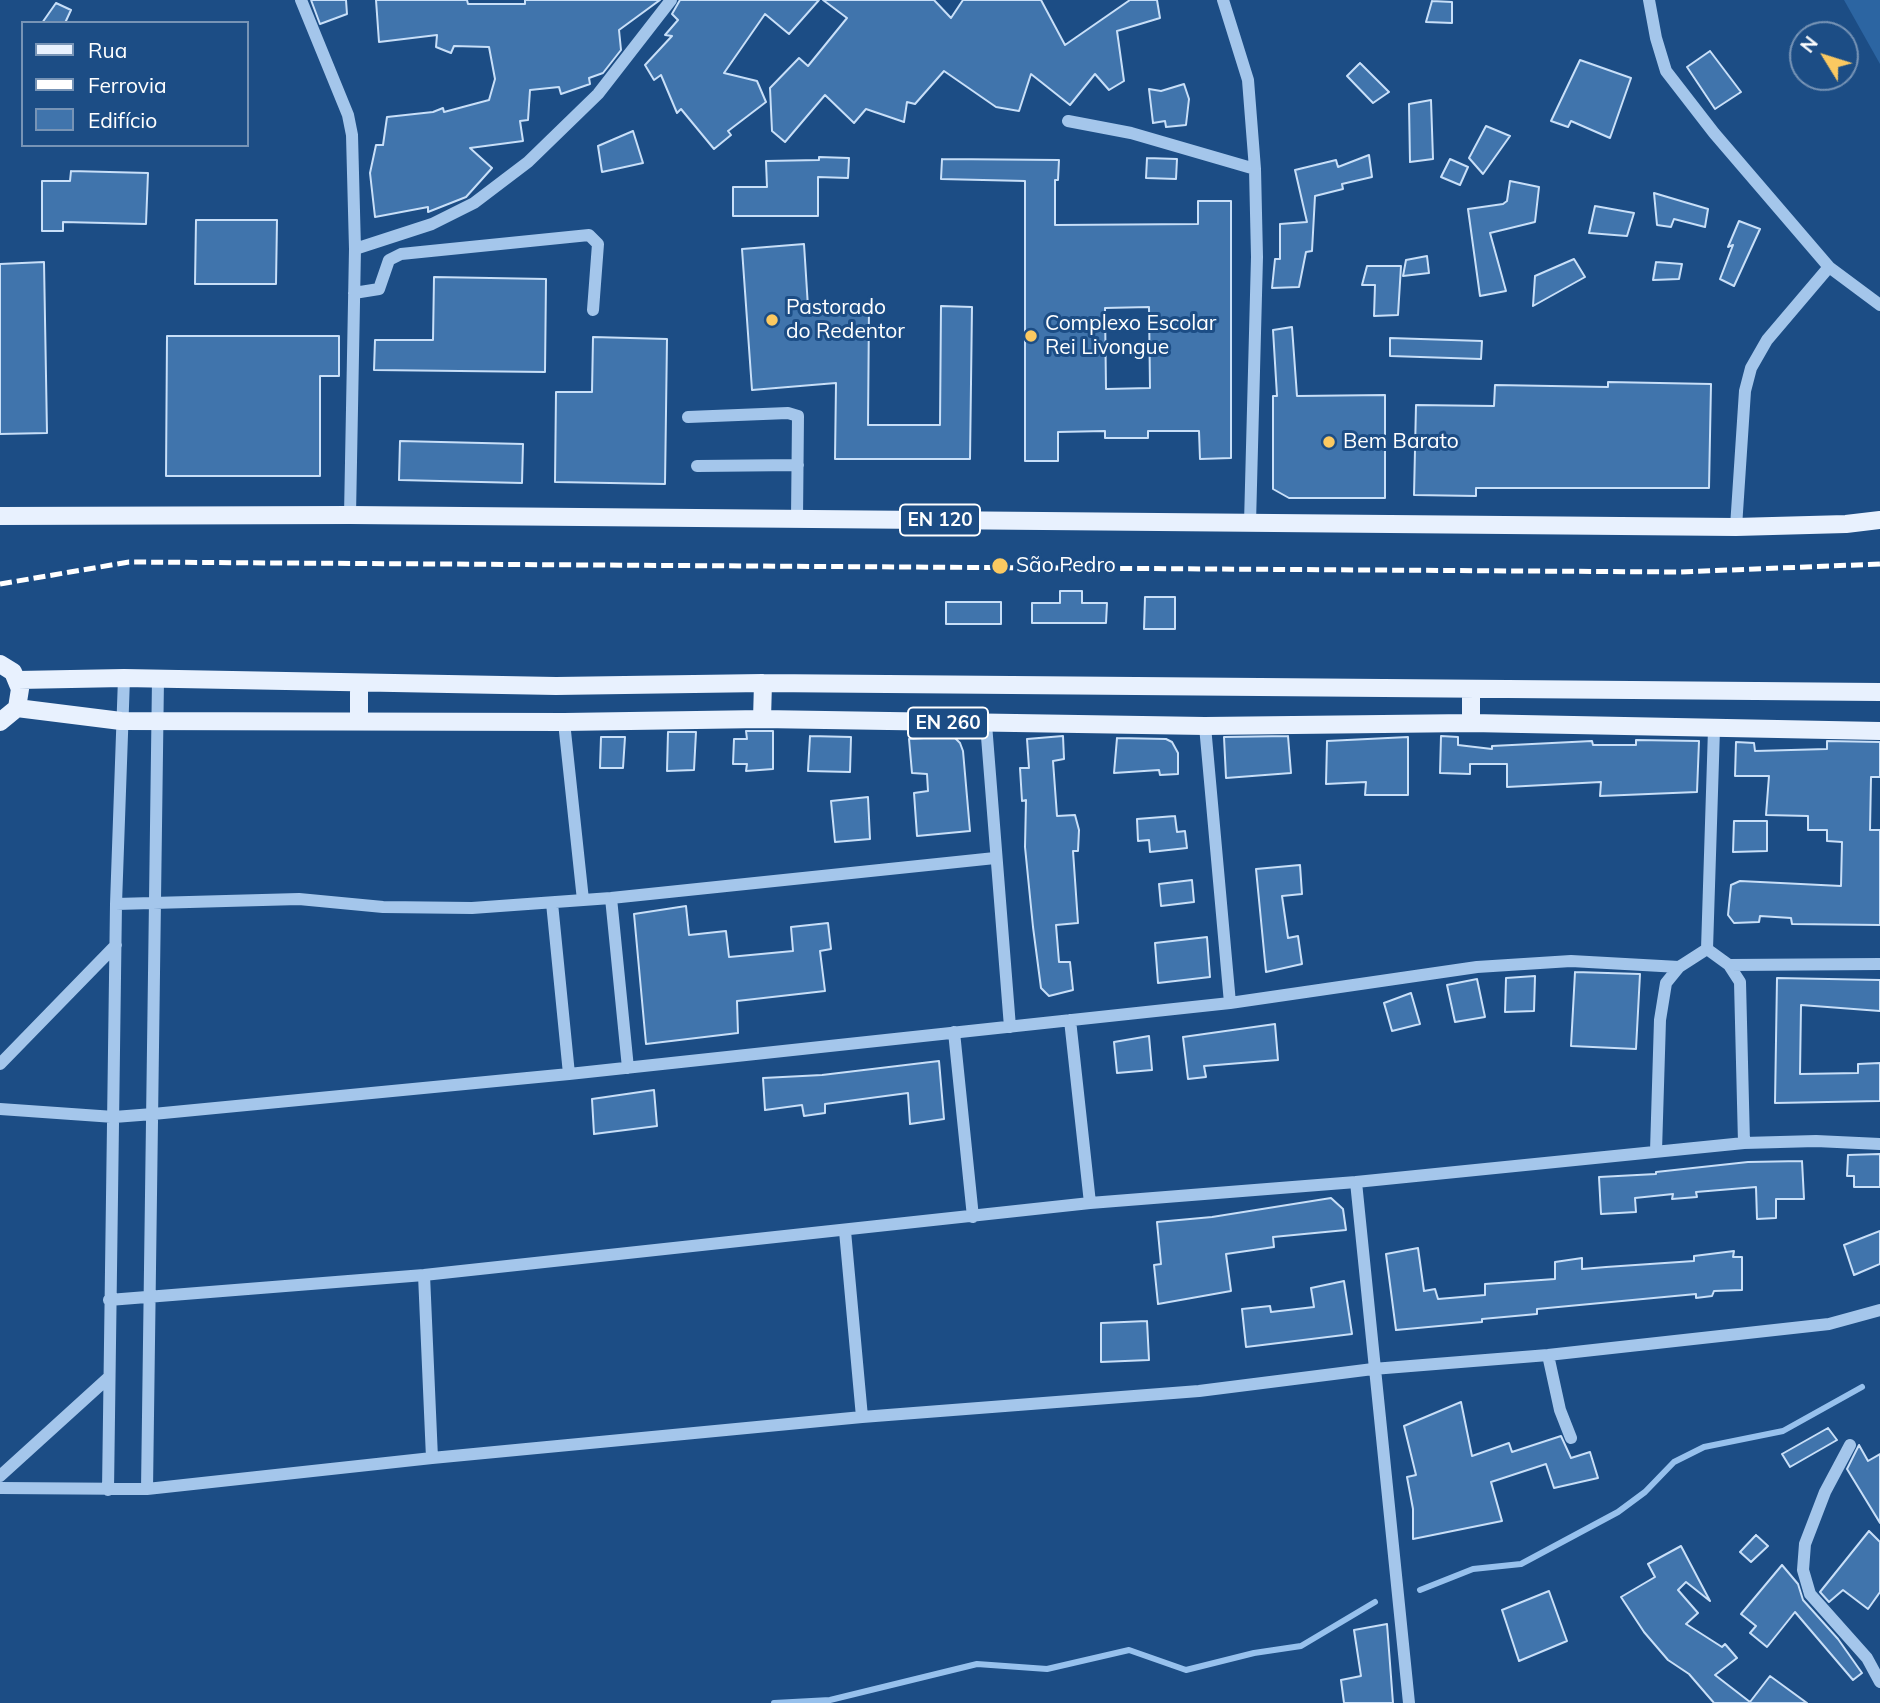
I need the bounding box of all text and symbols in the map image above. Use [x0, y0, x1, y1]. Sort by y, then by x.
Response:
legend [21, 21, 248, 147]
north arrow [1789, 21, 1859, 91]
text: N [1795, 31, 1823, 57]
text: Rua [88, 37, 127, 63]
text: Ferrovia [88, 72, 167, 98]
text: Edifício [88, 107, 157, 133]
place label: Pastorado do Redentor [786, 295, 905, 345]
place label: Complexo Escolar Rei Livongue [1045, 311, 1216, 361]
marker: Pastorado do Redentor [764, 312, 780, 328]
marker: Complexo Escolar Rei Livongue [1023, 328, 1039, 344]
place label: Bem Barato [1343, 429, 1459, 455]
marker: Bem Barato [1321, 434, 1337, 450]
road number: EN 120 [900, 505, 980, 536]
place label: São Pedro [1016, 553, 1116, 579]
marker: São Pedro [990, 556, 1010, 576]
road number: EN 260 [908, 708, 988, 738]

